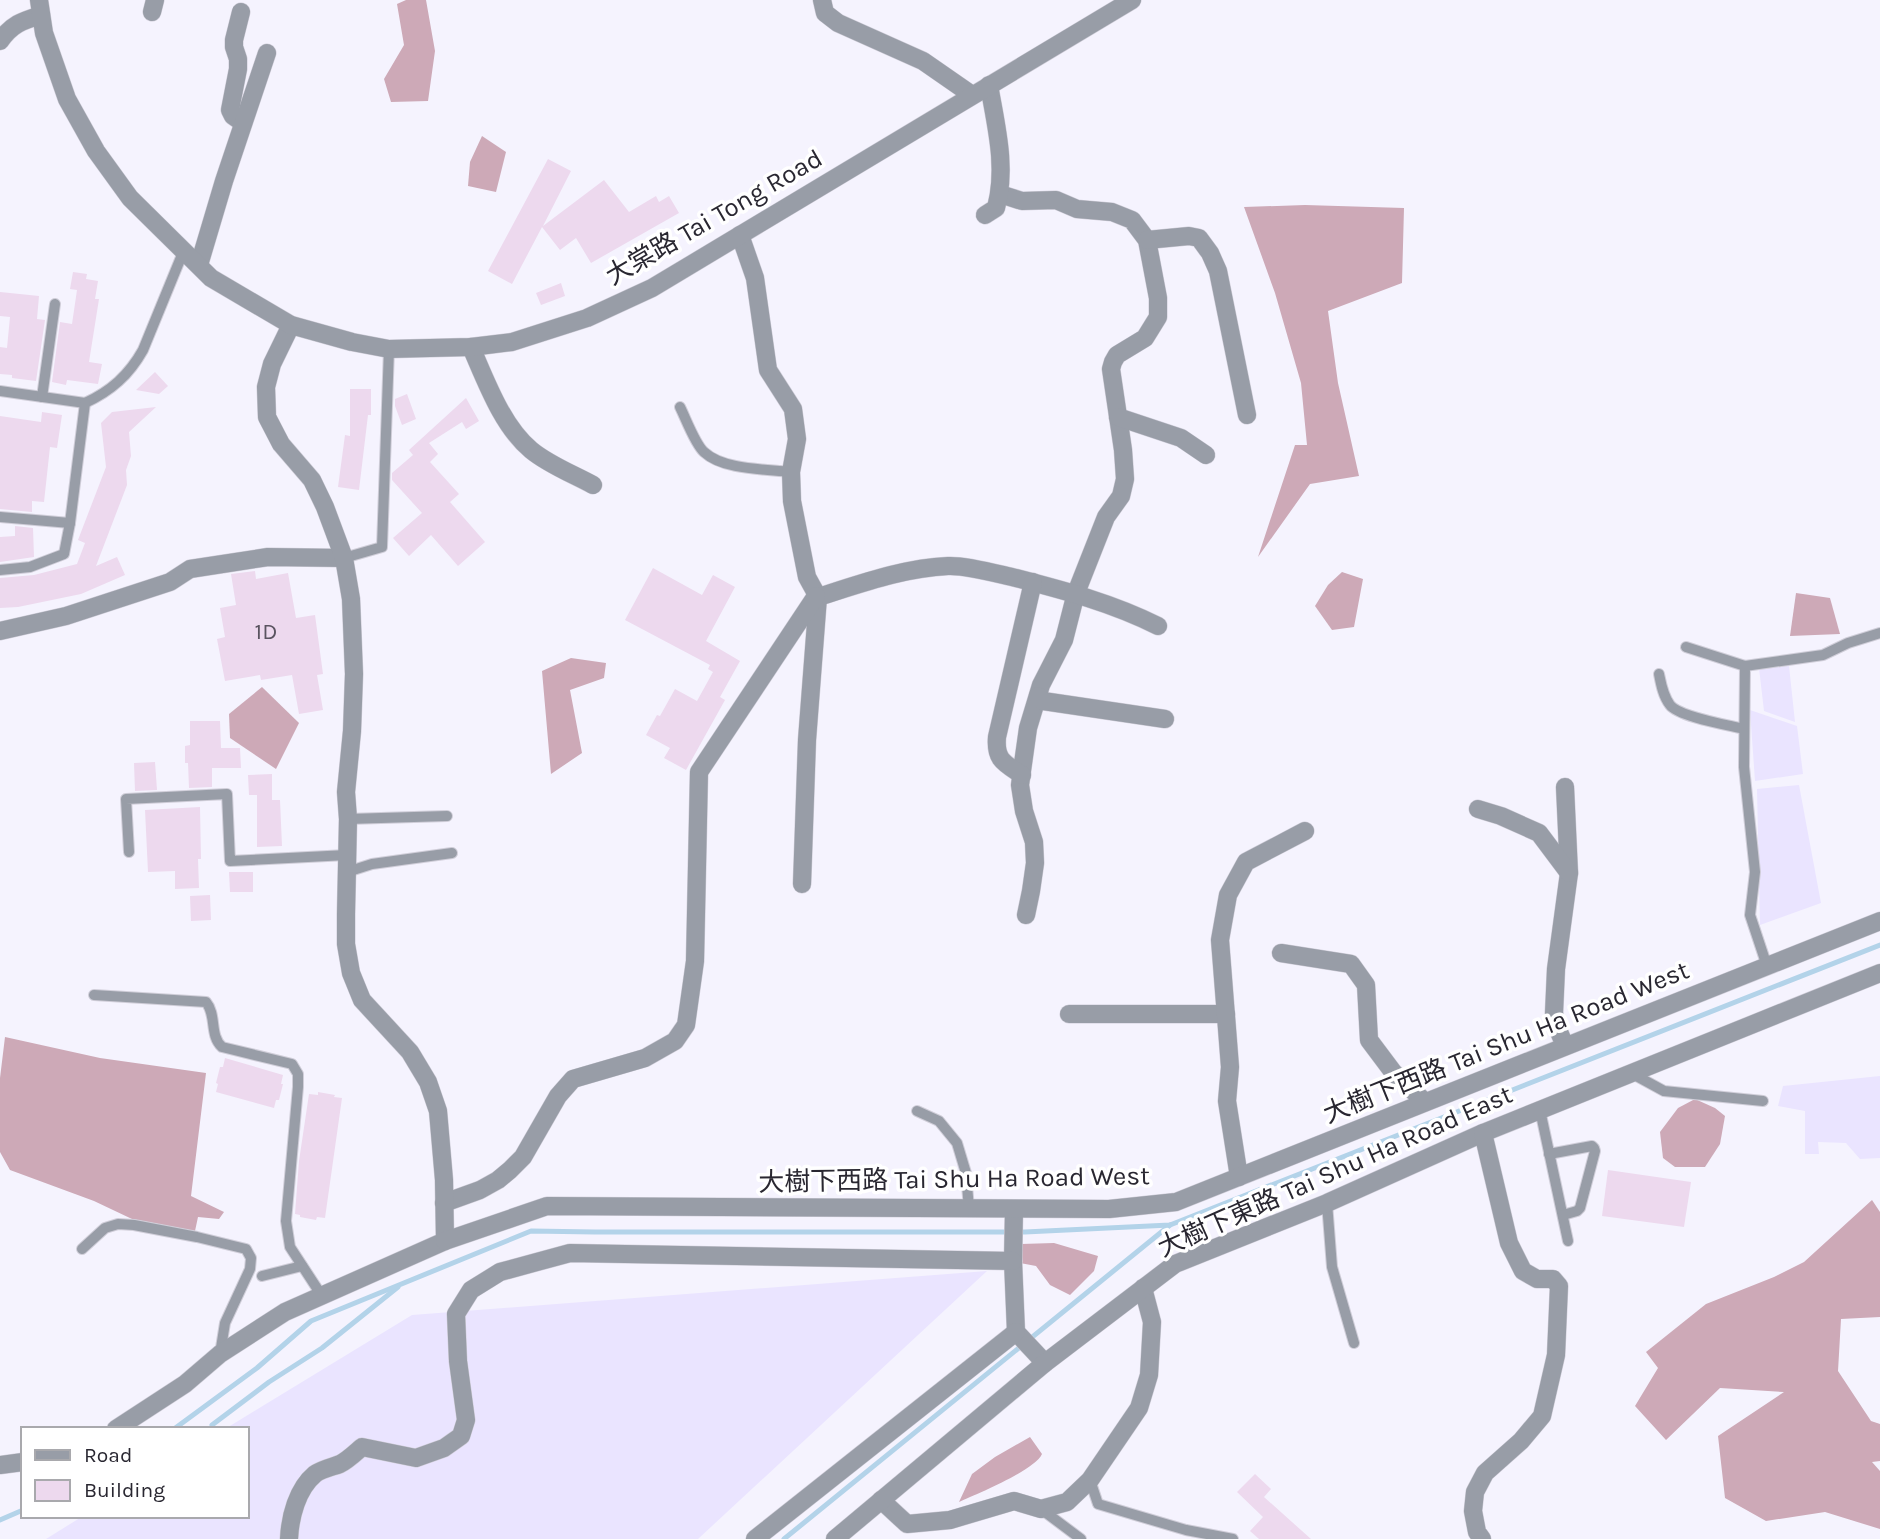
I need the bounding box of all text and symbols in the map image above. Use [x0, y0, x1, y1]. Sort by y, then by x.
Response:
street label: 大棠路 Tai Tong Road [600, 142, 828, 292]
house number: 1D [255, 618, 277, 645]
street label: 大樹下西路 Tai Shu Ha Road West [1319, 954, 1694, 1130]
street label: 大樹下東路 Tai Shu Ha Road East [1153, 1079, 1517, 1263]
street label: 大樹下西路 Tai Shu Ha Road West [758, 1160, 1150, 1198]
legend [21, 1427, 248, 1518]
text: Road [84, 1443, 132, 1467]
text: Building [84, 1478, 165, 1502]

